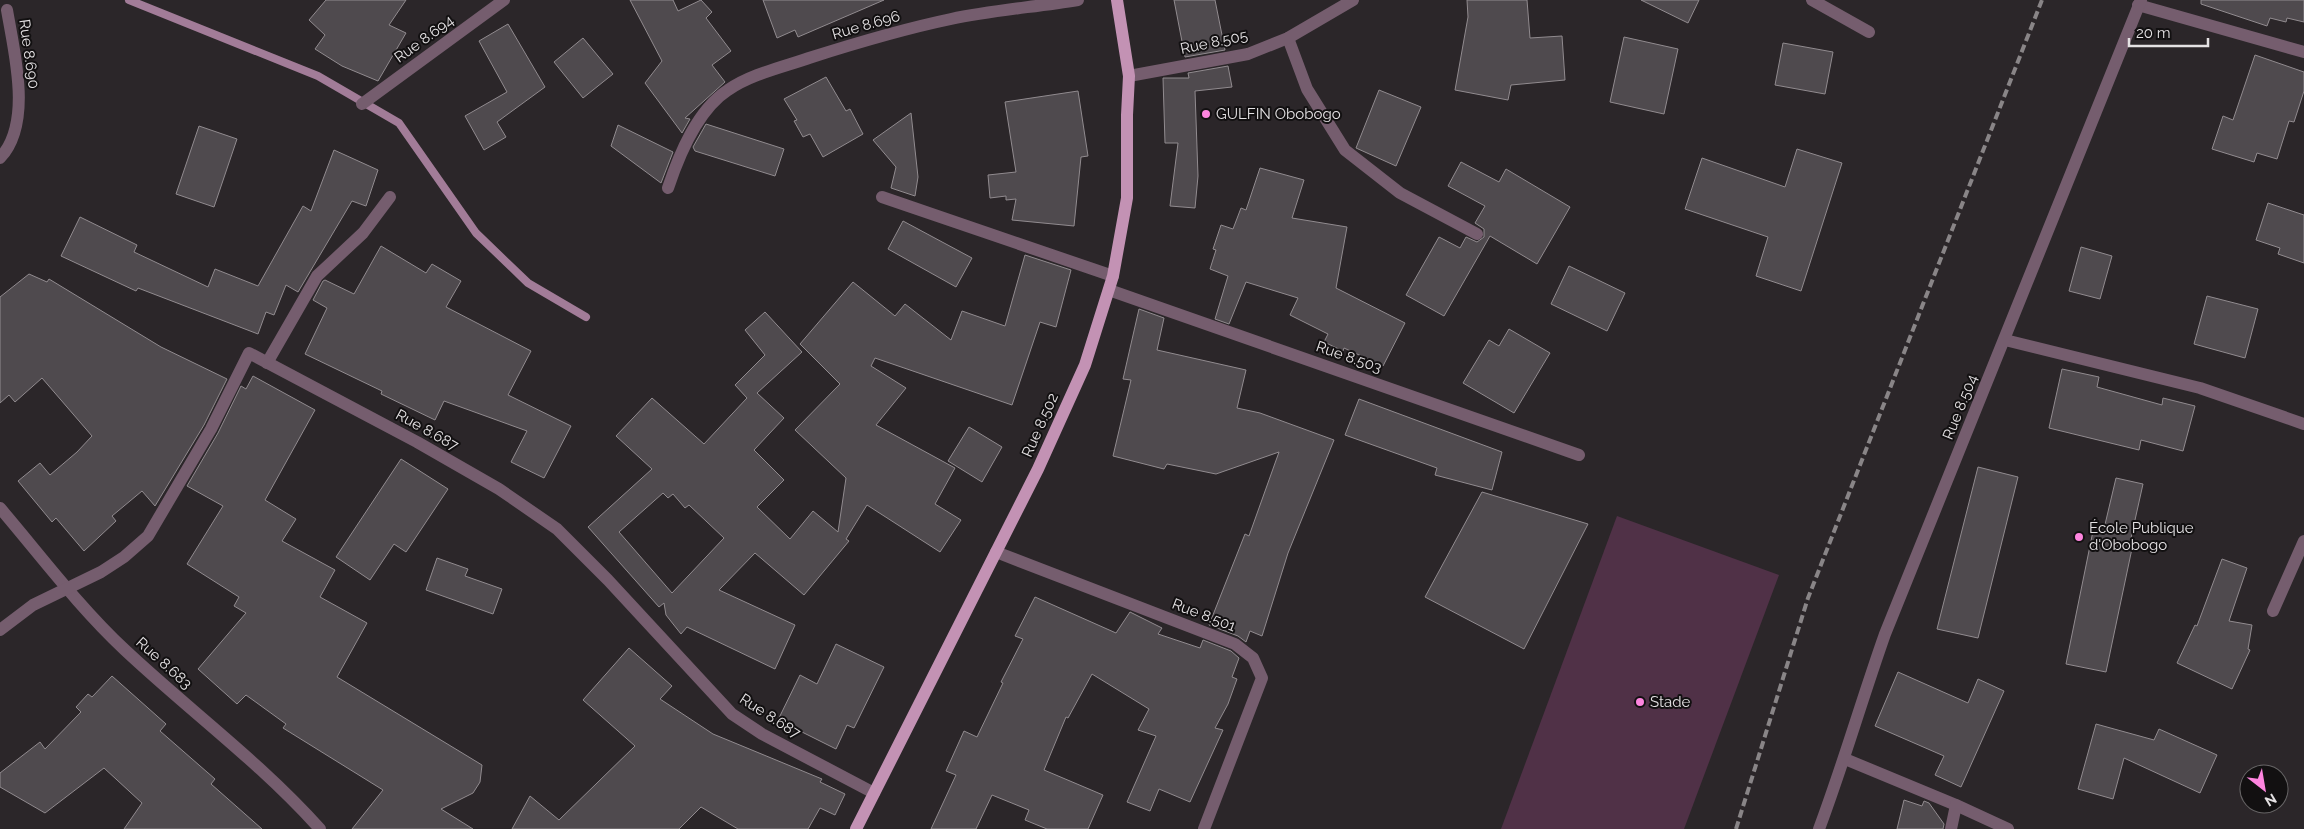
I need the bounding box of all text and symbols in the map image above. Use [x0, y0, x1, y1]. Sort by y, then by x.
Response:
street label: Rue 8.696 [830, 7, 902, 43]
street label: Rue 8.694 [391, 11, 457, 67]
scale bar [2129, 15, 2208, 47]
street label: Rue 8.690 [15, 18, 43, 90]
text: 20 m [2136, 24, 2171, 42]
street label: Rue 8.505 [1179, 26, 1249, 58]
place label: GULFIN Obobogo [1216, 105, 1341, 123]
marker: GULFIN Obobogo [1200, 108, 1212, 120]
street label: Rue 8.503 [1314, 337, 1384, 377]
street label: Rue 8.504 [1939, 372, 1981, 442]
street label: Rue 8.502 [1018, 390, 1062, 460]
street label: Rue 8.687 [392, 405, 462, 455]
place label: École Publique d'Obobogo [2089, 519, 2194, 554]
marker: École Publique d'Obobogo [2073, 531, 2085, 543]
street label: Rue 8.501 [1170, 595, 1239, 636]
street label: Rue 8.683 [132, 633, 196, 693]
street label: Rue 8.687 [736, 690, 804, 742]
place label: Stade [1650, 693, 1691, 711]
marker: Stade [1634, 696, 1646, 708]
north arrow [2239, 764, 2289, 814]
text: N [2262, 791, 2279, 810]

